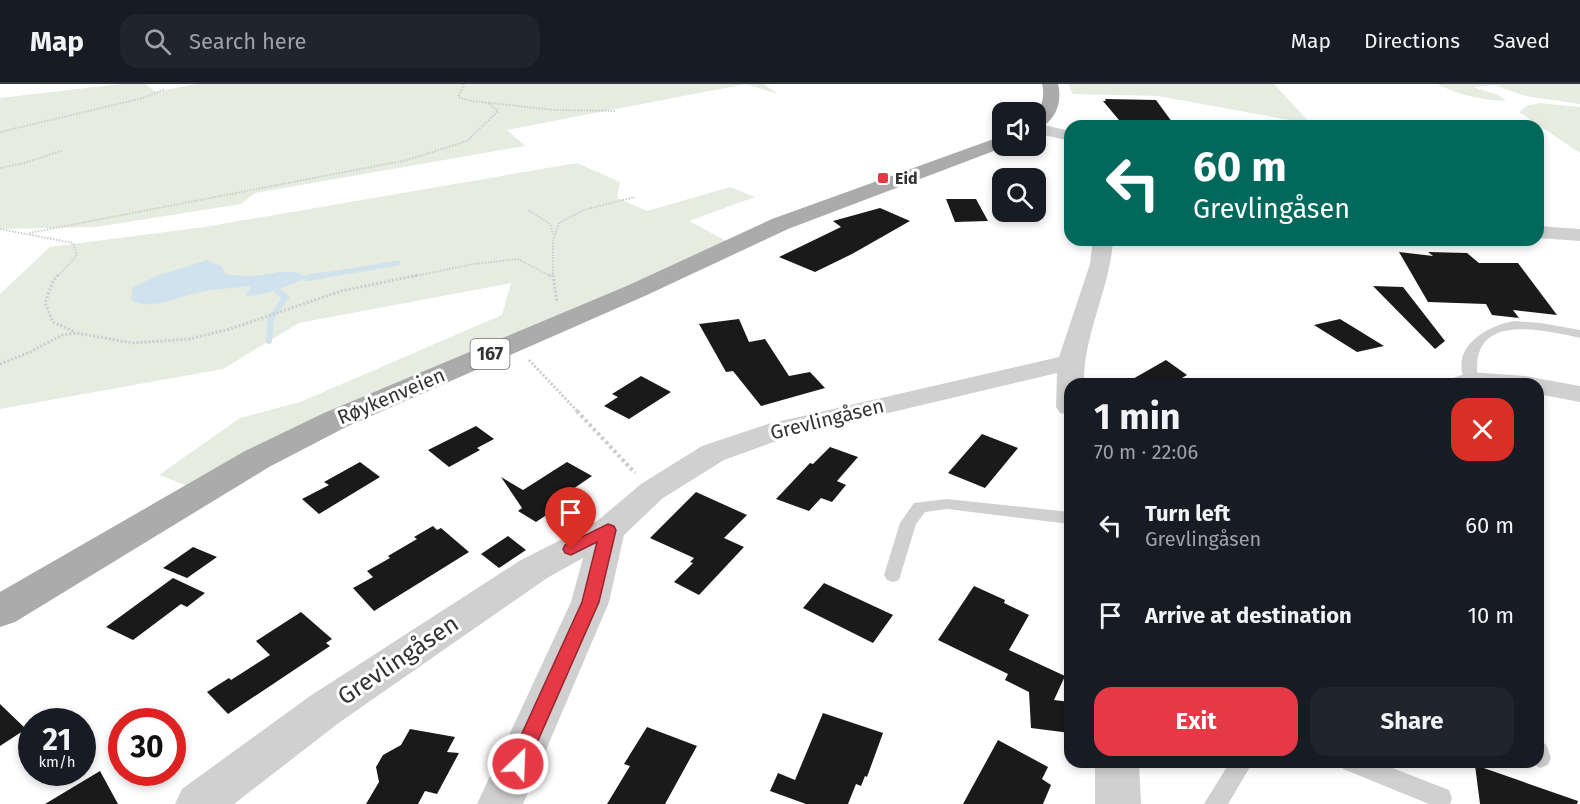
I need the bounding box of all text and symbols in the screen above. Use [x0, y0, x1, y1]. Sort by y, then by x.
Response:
search box [120, 14, 540, 68]
text: Map [30, 25, 84, 58]
icon: search [141, 25, 174, 58]
text: Search here [189, 28, 307, 55]
text: Map [1291, 28, 1331, 54]
text: Directions [1364, 28, 1460, 54]
text: Saved [1493, 28, 1550, 54]
map controls [992, 102, 1046, 222]
button: sound [992, 102, 1046, 156]
text: 60 m [1193, 142, 1287, 192]
icon: left [1094, 144, 1172, 222]
button: search [992, 168, 1046, 222]
place label: Eid [895, 169, 918, 188]
marker: Eid [876, 171, 890, 185]
text: Grevlingåsen [1193, 193, 1350, 225]
road number: 167 [470, 339, 510, 369]
street label: Røykenveien [334, 363, 448, 429]
street label: Grevlingåsen [768, 393, 886, 445]
text: 1 min [1094, 395, 1181, 439]
button: close [1451, 398, 1514, 461]
text: 70 m · 22:06 [1094, 440, 1198, 464]
pin [545, 487, 596, 549]
icon: arrive [554, 496, 587, 529]
text: Turn left [1145, 500, 1230, 527]
icon: left [1094, 509, 1127, 542]
text: 60 m [1465, 512, 1514, 539]
text: Grevlingåsen [1145, 527, 1261, 551]
icon: arrive [1094, 599, 1127, 632]
text: Arrive at destination [1145, 602, 1352, 629]
text: 10 m [1468, 602, 1514, 629]
street label: Grevlingåsen [332, 609, 464, 711]
button: Exit [1094, 687, 1298, 756]
button: Share [1310, 687, 1514, 756]
speed limit sign: 30 [108, 708, 186, 786]
text: 21 [43, 722, 71, 758]
position arrow [486, 732, 550, 796]
text: km/h [38, 753, 76, 771]

